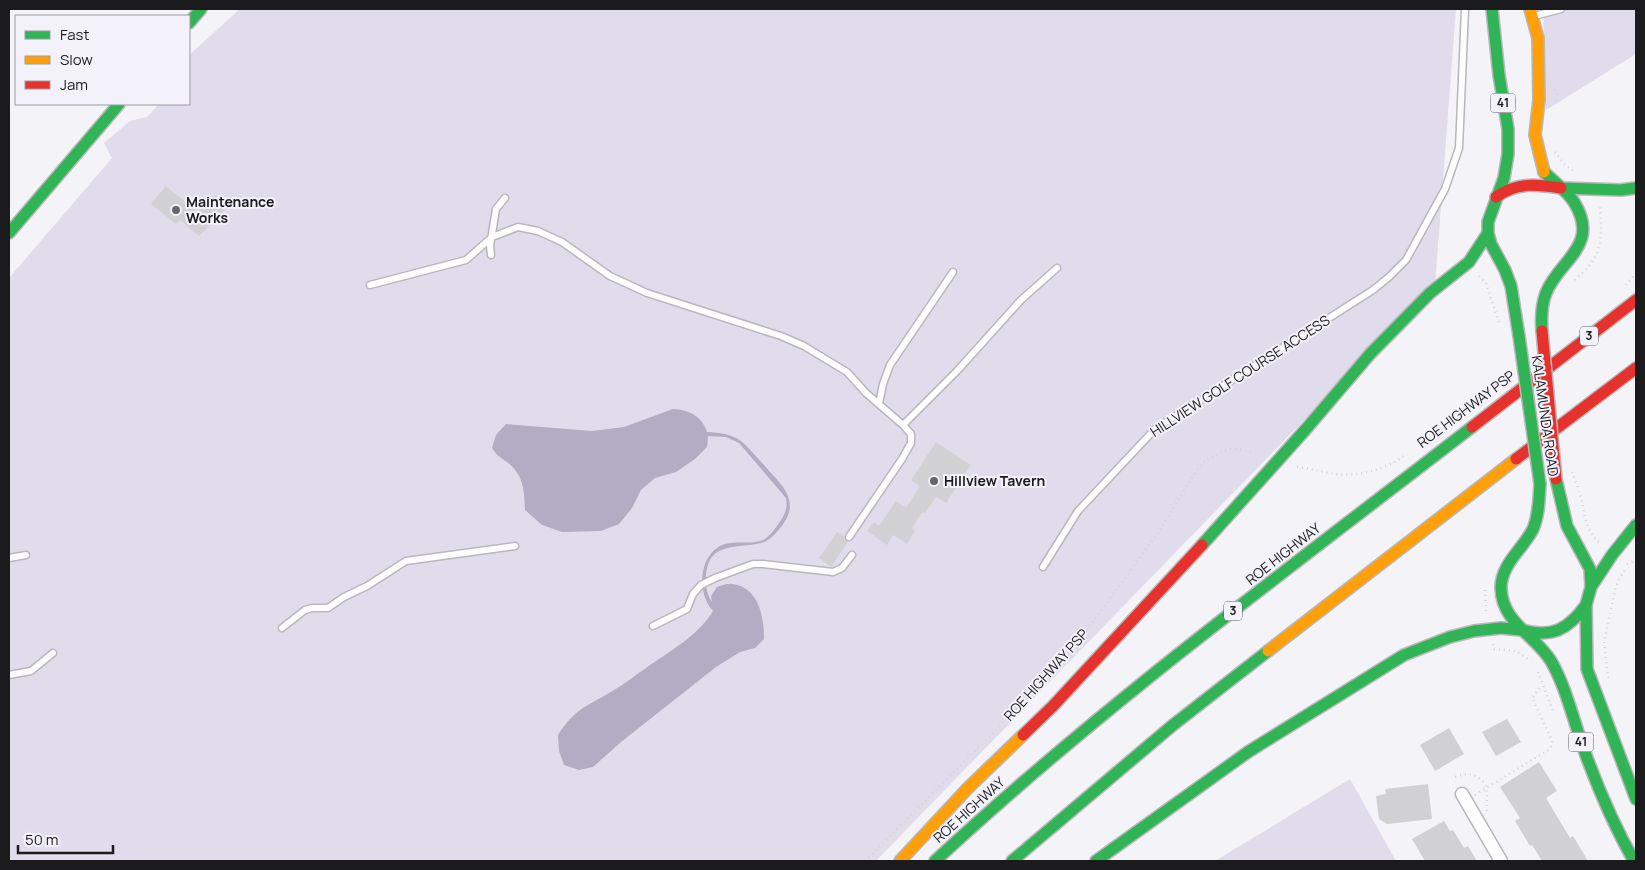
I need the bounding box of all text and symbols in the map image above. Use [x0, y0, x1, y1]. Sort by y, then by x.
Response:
legend [15, 15, 190, 105]
text: Fast [60, 24, 89, 45]
text: Slow [60, 49, 93, 70]
text: Jam [60, 74, 88, 95]
road number: 41 [1490, 94, 1516, 112]
place label: Maintenance Works [186, 192, 274, 227]
marker: Maintenance Works [170, 204, 182, 216]
street label: HILLVIEW GOLF COURSE ACCESS [1146, 310, 1333, 441]
road number: 3 [1580, 326, 1598, 346]
street label: KALAMUNDA ROAD [1528, 354, 1563, 478]
street label: ROE HIGHWAY PSP [1413, 365, 1519, 452]
place label: Hillview Tavern [944, 471, 1045, 490]
marker: Hillview Tavern [928, 475, 940, 487]
street label: ROE HIGHWAY [1241, 518, 1324, 589]
road number: 3 [1224, 602, 1242, 620]
street label: ROE HIGHWAY PSP [999, 624, 1092, 725]
road number: 41 [1568, 732, 1594, 752]
street label: ROE HIGHWAY [929, 772, 1009, 847]
scale bar [18, 822, 112, 854]
text: 50 m [25, 829, 59, 850]

